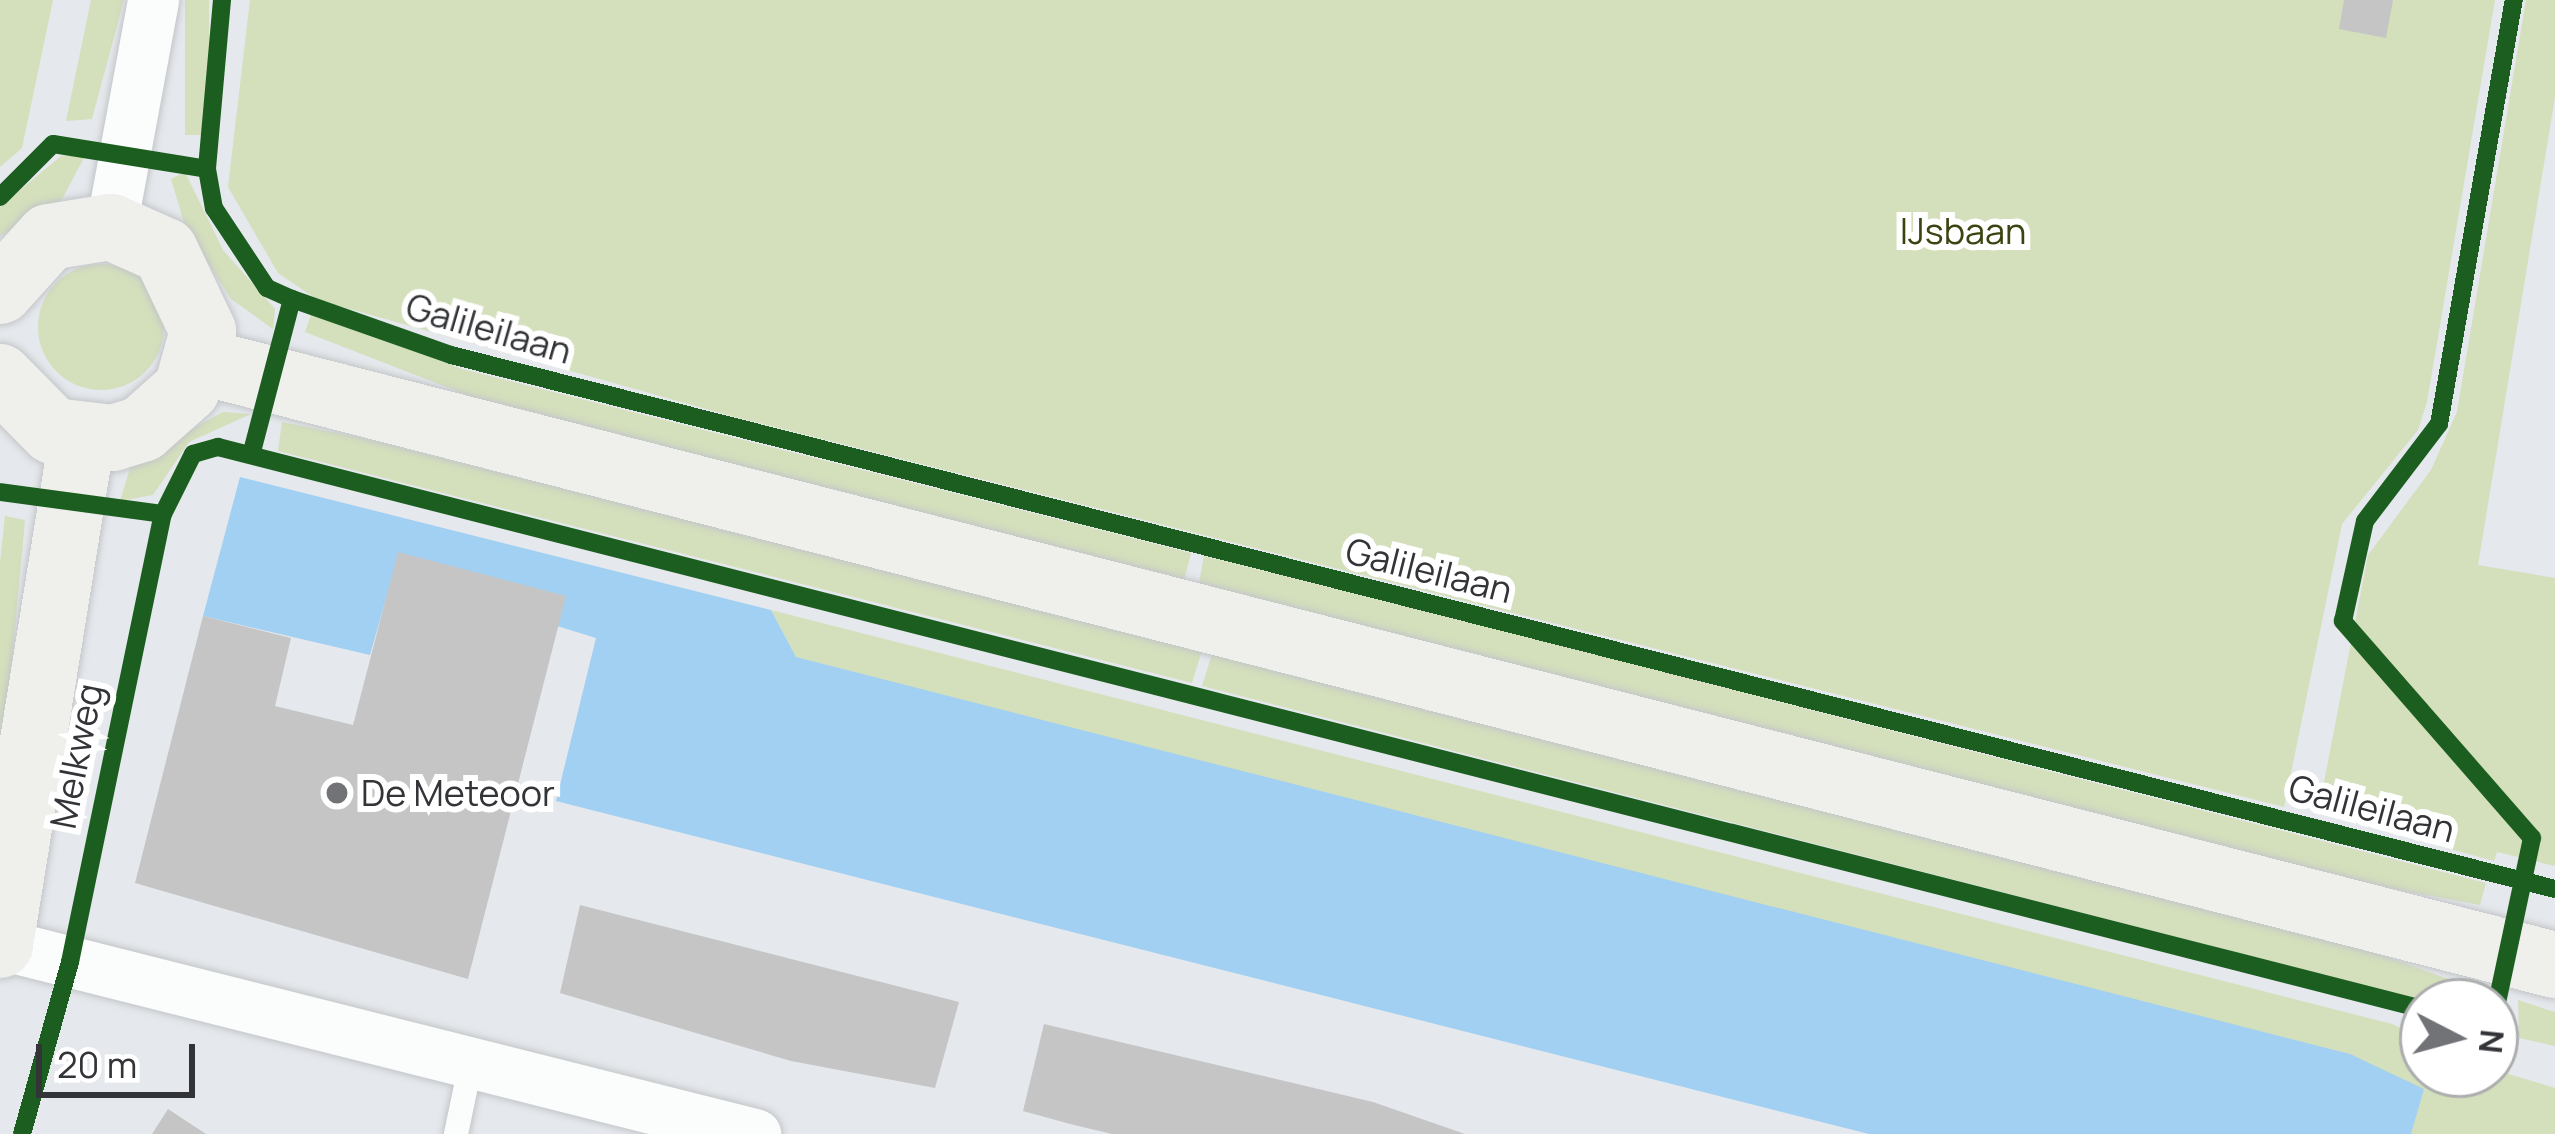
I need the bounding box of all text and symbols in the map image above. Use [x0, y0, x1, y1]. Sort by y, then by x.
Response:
park label: IJsbaan [1900, 209, 2026, 253]
street label: Galileilaan [401, 284, 577, 372]
street label: Galileilaan [1341, 528, 1517, 612]
street label: Melkweg [41, 680, 111, 832]
street label: Galileilaan [2284, 765, 2460, 851]
place label: De Meteoor [361, 771, 555, 815]
marker: De Meteoor [324, 780, 350, 806]
north arrow [2399, 978, 2519, 1098]
scale bar [42, 1020, 201, 1094]
text: N [2469, 1027, 2516, 1056]
text: 20 m [57, 1040, 137, 1089]

